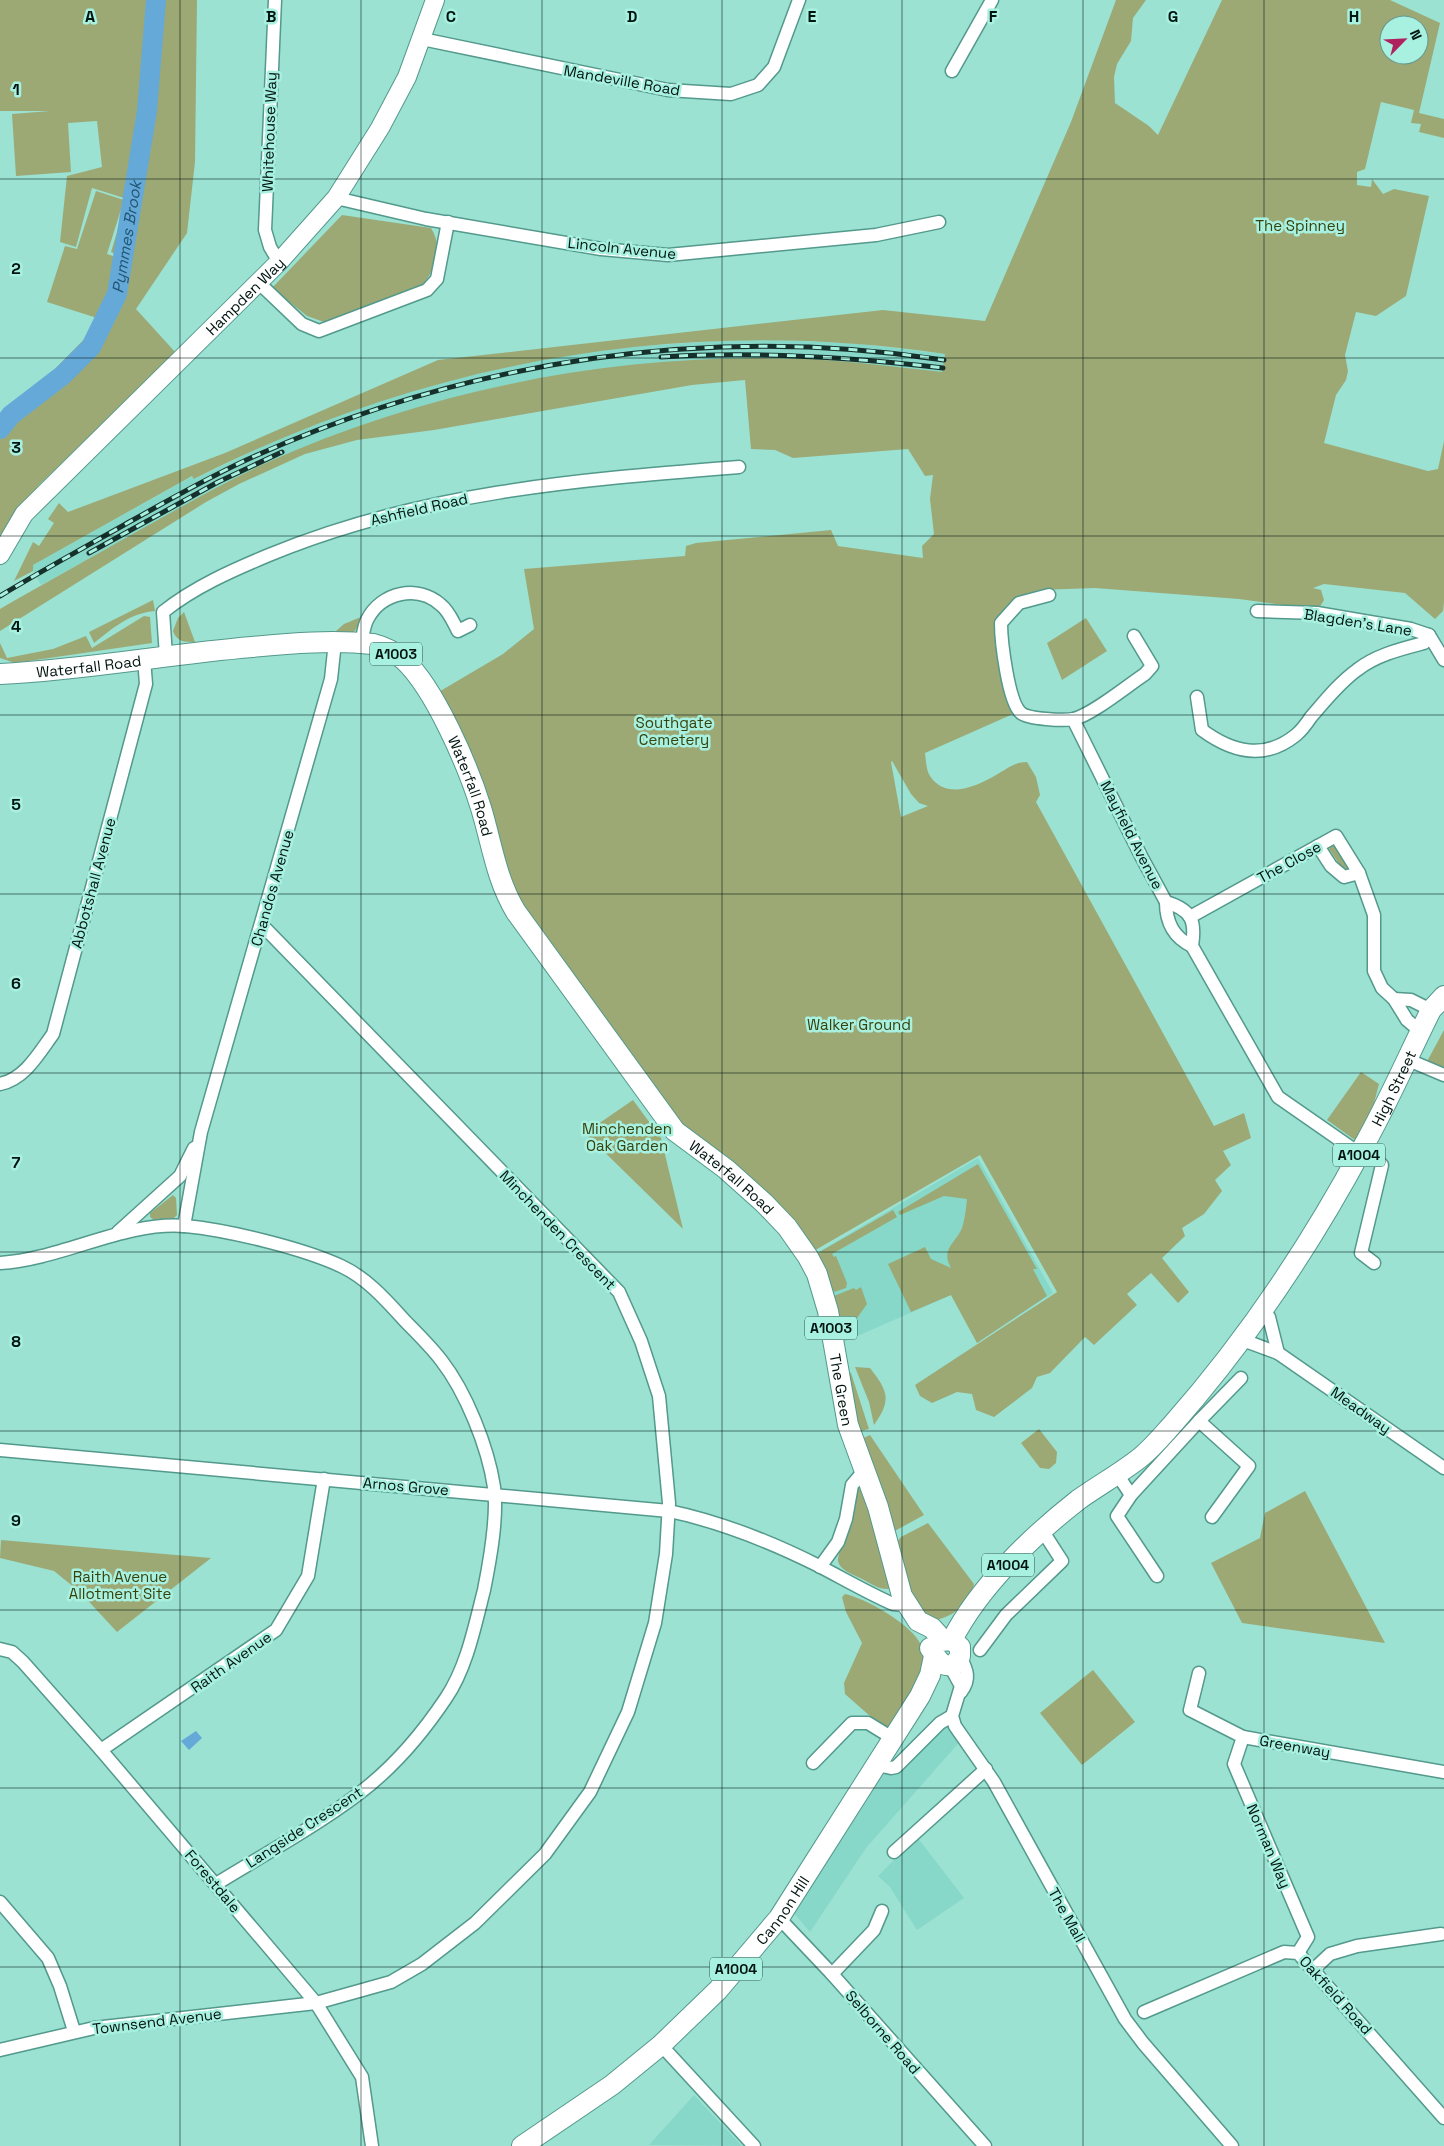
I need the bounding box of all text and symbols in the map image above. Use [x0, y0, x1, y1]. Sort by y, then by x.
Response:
text: A [85, 6, 95, 27]
text: B [266, 6, 276, 27]
text: C [446, 6, 456, 27]
text: D [627, 6, 637, 27]
text: E [808, 6, 817, 27]
text: F [989, 6, 998, 27]
text: G [1168, 6, 1178, 27]
text: H [1349, 6, 1359, 27]
north arrow [1379, 15, 1429, 65]
text: N [1406, 27, 1426, 43]
street label: Mandeville Road [562, 60, 682, 100]
street label: Whitehouse Way [257, 72, 281, 192]
text: 1 [12, 79, 20, 100]
water label: Pymmes Brook [107, 177, 146, 295]
park label: The Spinney [1255, 216, 1345, 235]
street label: Lincoln Avenue [567, 233, 677, 263]
street label: Hampden Way [201, 253, 288, 339]
text: 2 [11, 258, 21, 279]
text: 3 [11, 437, 21, 458]
street label: Ashfield Road [369, 489, 469, 529]
street label: Blagden's Lane [1303, 604, 1414, 640]
text: 4 [11, 616, 21, 637]
road number: A1003 [370, 642, 422, 666]
street label: Waterfall Road [35, 650, 142, 681]
park label: Southgate Cemetery [635, 713, 713, 749]
street label: Waterfall Road [444, 733, 498, 838]
street label: Mayfield Avenue [1096, 777, 1168, 893]
text: 5 [11, 794, 21, 815]
street label: Abbotshall Avenue [66, 816, 120, 950]
street label: Chandos Avenue [246, 828, 298, 948]
street label: The Close [1254, 837, 1324, 887]
text: 6 [11, 973, 21, 994]
park label: Walker Ground [807, 1015, 911, 1034]
street label: High Street [1367, 1047, 1420, 1129]
park label: Minchenden Oak Garden [582, 1119, 672, 1155]
street label: Waterfall Road [686, 1136, 779, 1218]
road number: A1004 [1333, 1144, 1385, 1166]
text: 7 [12, 1152, 21, 1173]
street label: Minchenden Crescent [496, 1166, 620, 1294]
road number: A1003 [805, 1316, 857, 1340]
text: 8 [11, 1331, 21, 1352]
street label: The Green [826, 1352, 857, 1427]
street label: Meadway [1327, 1382, 1395, 1438]
street label: Arnos Grove [362, 1473, 450, 1499]
text: 9 [11, 1510, 21, 1531]
road number: A1004 [982, 1554, 1034, 1576]
park label: Raith Avenue Allotment Site [69, 1567, 171, 1603]
street label: Raith Avenue [187, 1627, 275, 1697]
street label: Greenway [1258, 1730, 1332, 1762]
street label: Langside Crescent [242, 1782, 366, 1872]
street label: Norman Way [1243, 1801, 1295, 1891]
street label: Forestdale [181, 1845, 245, 1917]
street label: Cannon Hill [751, 1872, 813, 1948]
street label: The Mall [1044, 1884, 1090, 1946]
street label: Oakfield Road [1296, 1952, 1376, 2038]
road number: A1004 [710, 1958, 762, 1980]
street label: Selborne Road [841, 1986, 925, 2078]
street label: Townsend Avenue [91, 2004, 223, 2038]

